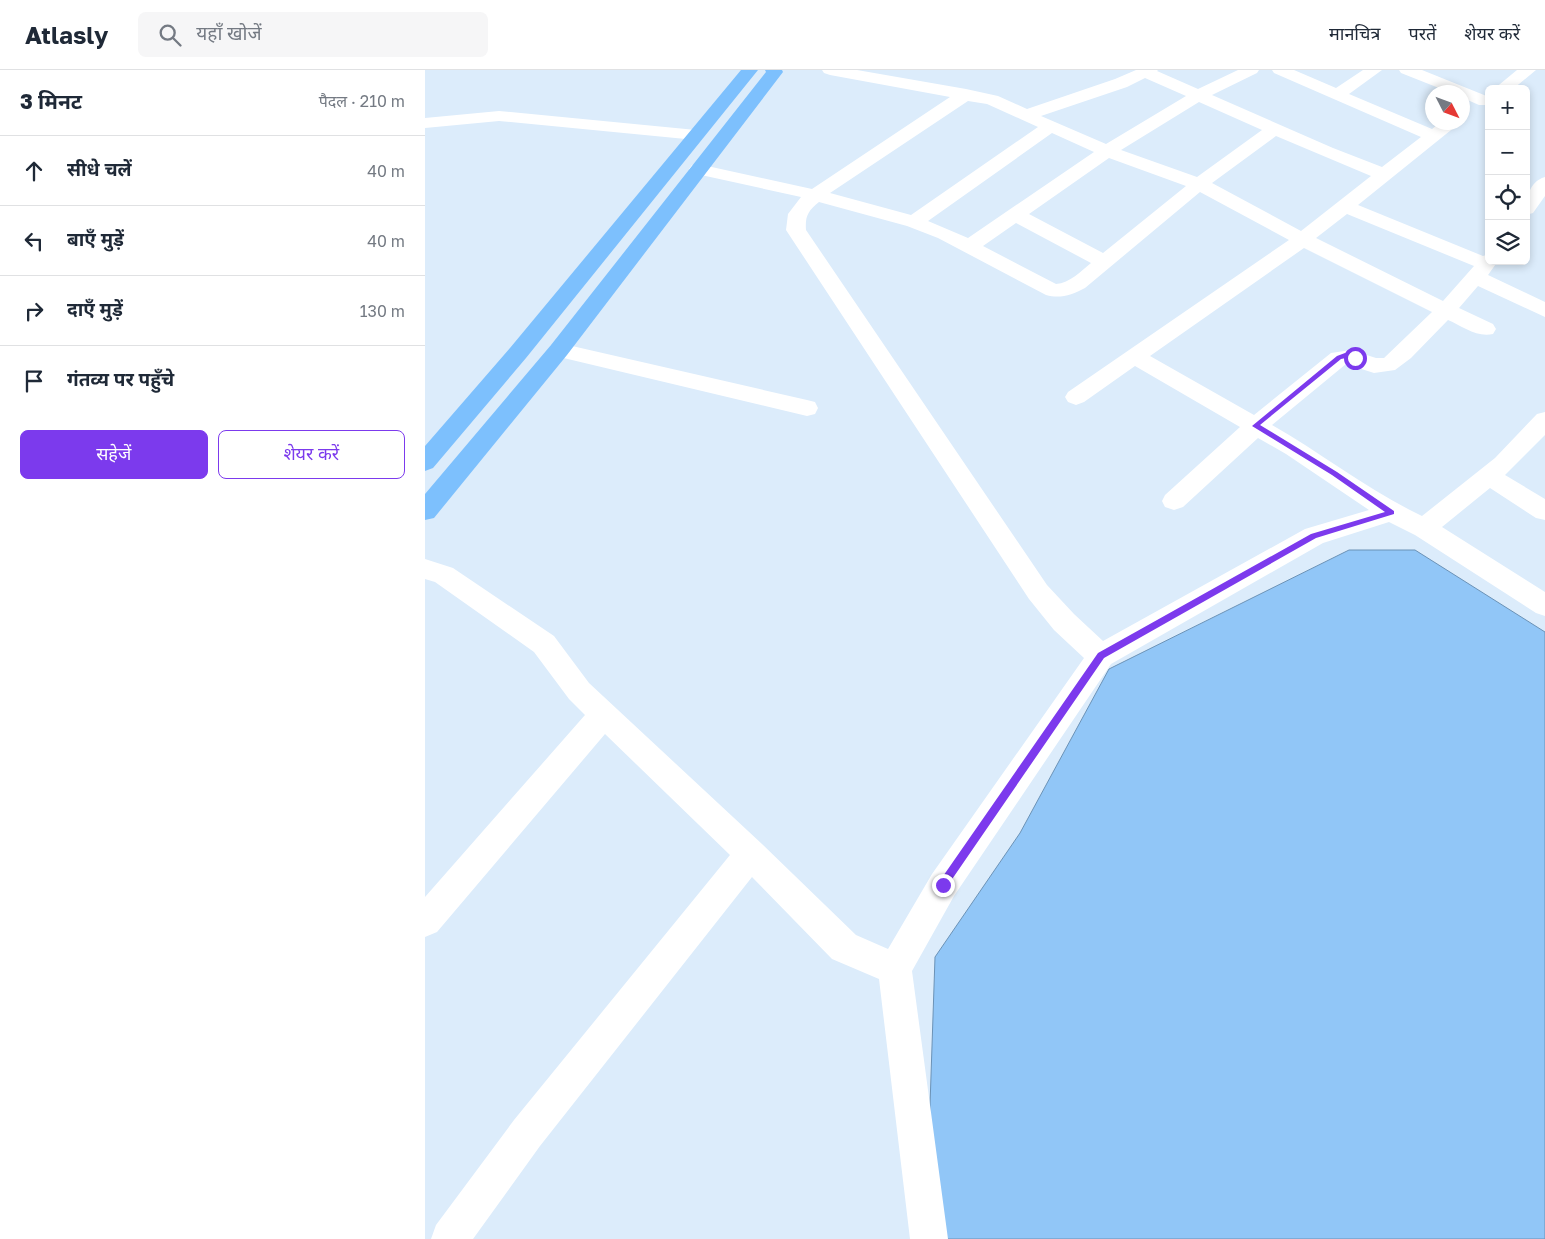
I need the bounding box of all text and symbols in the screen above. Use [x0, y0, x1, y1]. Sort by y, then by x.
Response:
search box [138, 12, 488, 57]
text: Atlasly [25, 20, 108, 49]
icon: search [156, 21, 184, 49]
text: यहाँ खोजें [196, 21, 262, 44]
text: मानचित्र [1329, 22, 1380, 44]
text: परतें [1408, 22, 1436, 44]
text: शेयर करें [1464, 22, 1520, 44]
north arrow [1425, 85, 1470, 130]
map controls [1485, 85, 1530, 265]
button: + [1485, 85, 1530, 130]
text: 3 मिनट [20, 88, 82, 114]
text: पैदल · 210 m [319, 91, 405, 111]
button: − [1485, 130, 1530, 175]
icon: ahead [20, 157, 48, 185]
text: सीधे चलें [67, 157, 132, 180]
text: 40 m [367, 161, 405, 181]
button: locate [1485, 175, 1530, 220]
button: layers [1485, 220, 1530, 265]
icon: left [20, 227, 48, 255]
text: बाएँ मुड़ें [67, 227, 124, 250]
text: 40 m [367, 231, 405, 251]
icon: right [20, 297, 48, 325]
text: दाएँ मुड़ें [67, 297, 123, 320]
text: 130 m [360, 301, 405, 321]
route start [1344, 347, 1367, 370]
icon: arrive [20, 367, 48, 395]
text: गंतव्य पर पहुँचे [67, 367, 174, 390]
button: सहेजें [20, 430, 208, 479]
button: शेयर करें [218, 430, 405, 479]
route end [932, 874, 955, 897]

